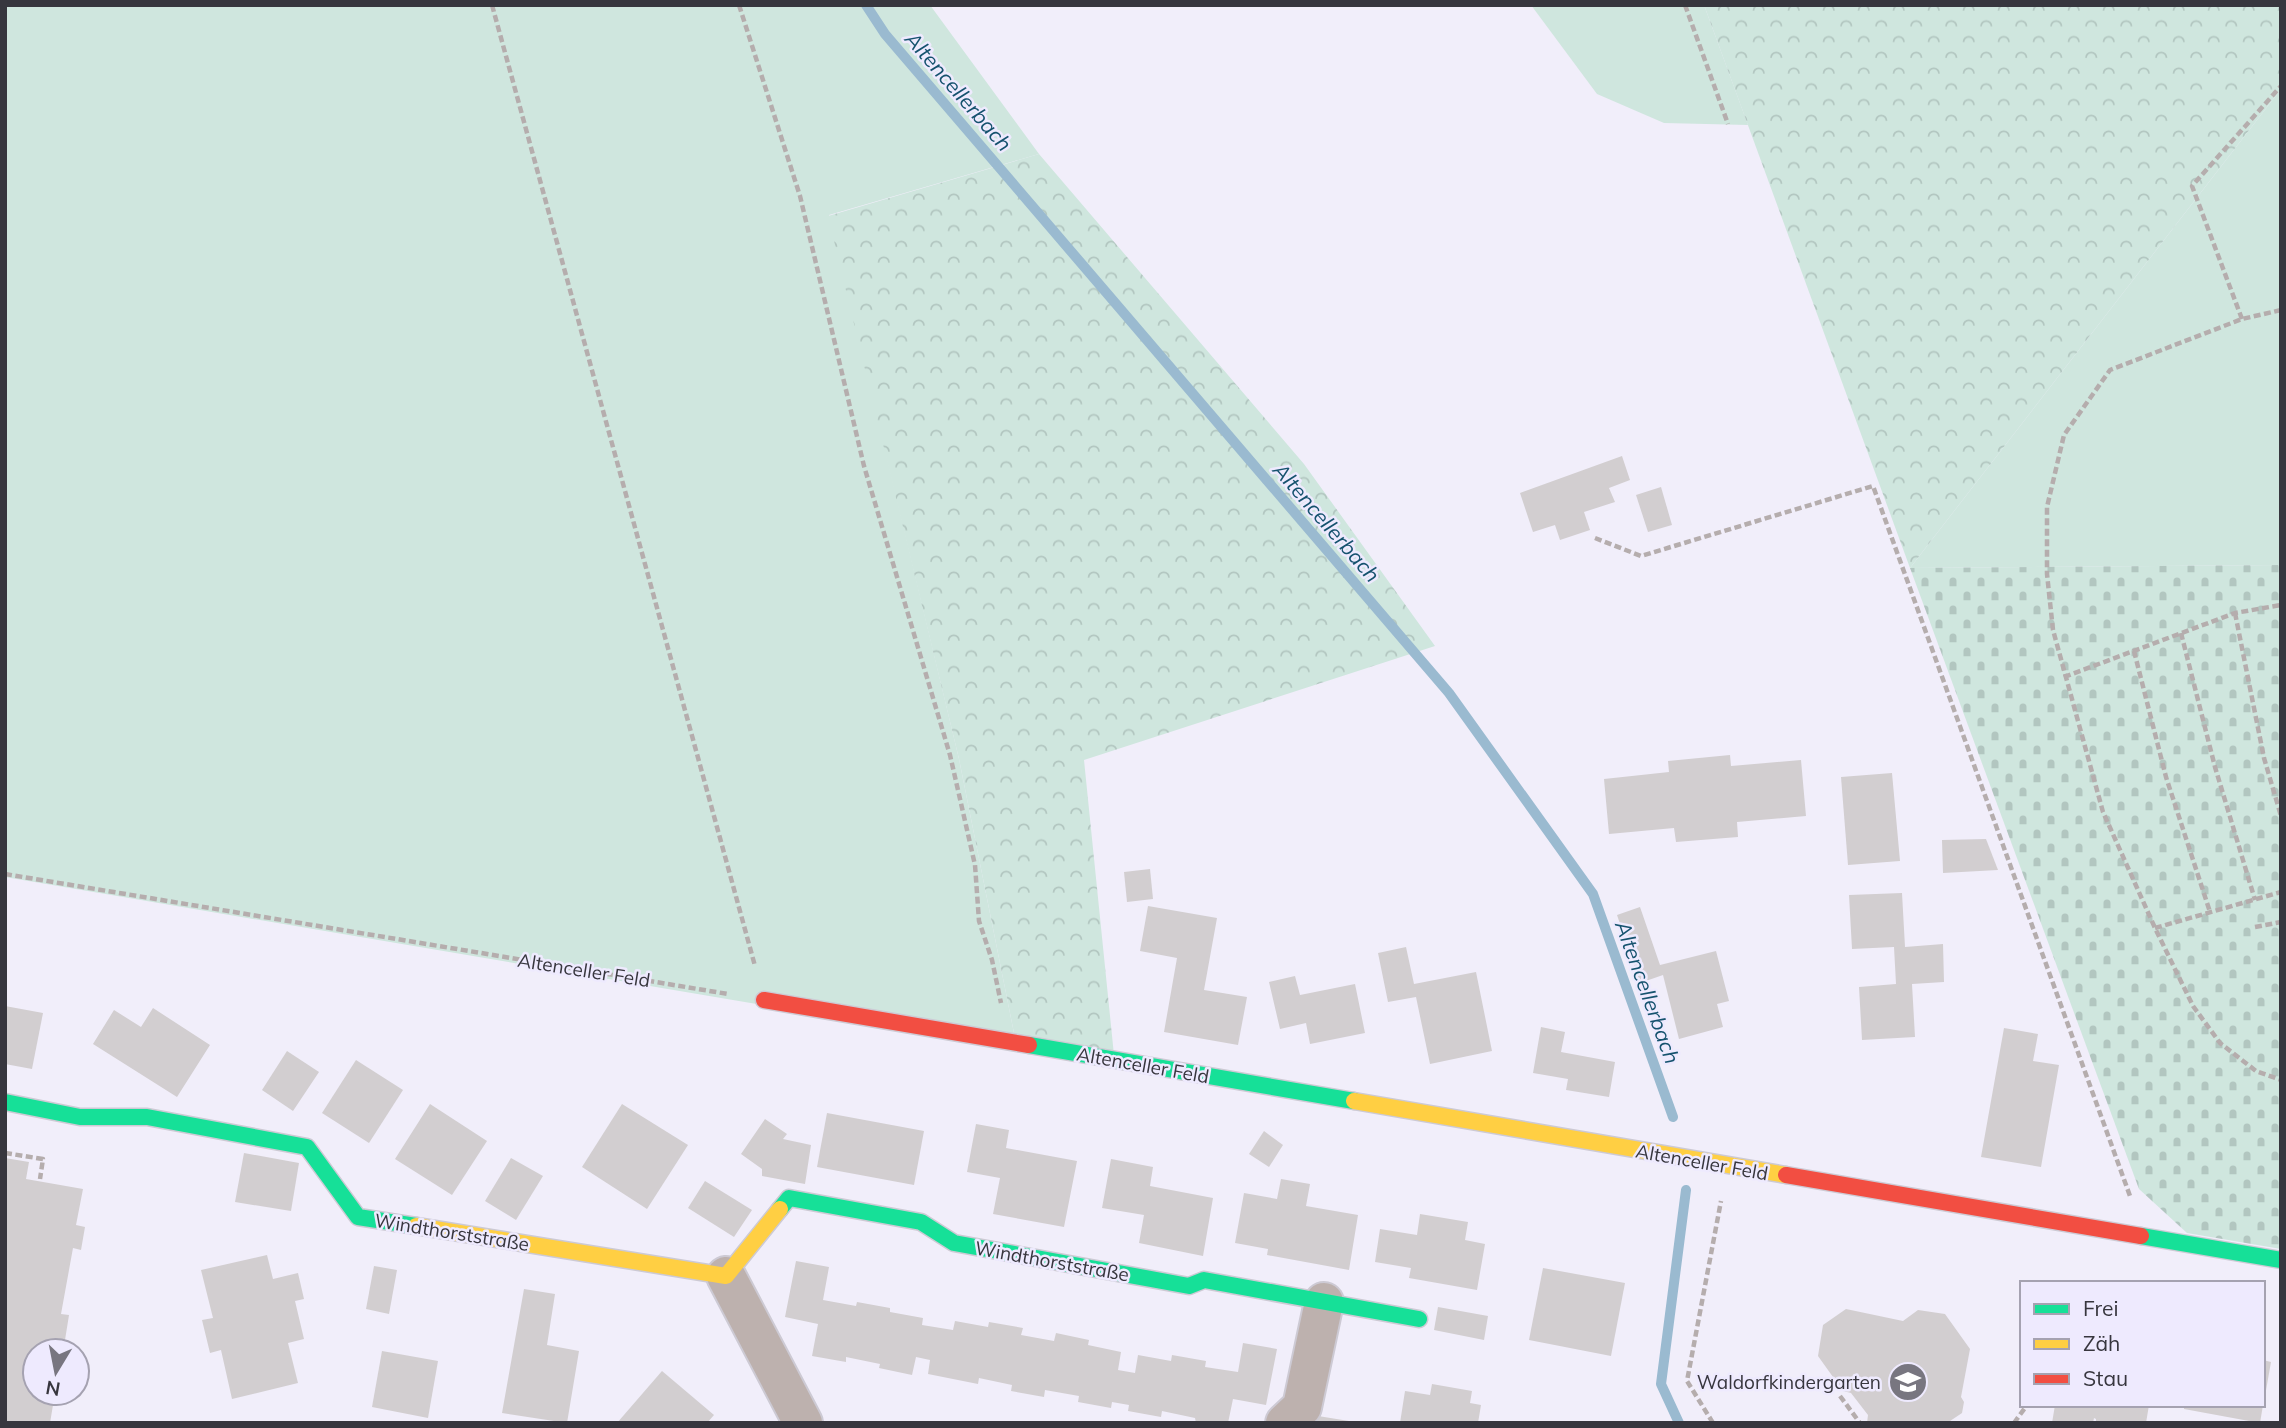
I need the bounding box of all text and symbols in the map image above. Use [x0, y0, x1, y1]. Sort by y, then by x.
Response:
water label: Altencellerbach [899, 25, 1018, 156]
water label: Altencellerbach [1267, 456, 1386, 587]
water label: Altencellerbach [1610, 916, 1686, 1067]
street label: Altenceller Feld [516, 948, 652, 992]
street label: Altenceller Feld [1075, 1042, 1211, 1088]
street label: Altenceller Feld [1634, 1139, 1770, 1185]
street label: Windthorststraße [373, 1208, 531, 1256]
street label: Windthorststraße [973, 1236, 1131, 1286]
legend [2020, 1281, 2265, 1407]
text: Frei [2083, 1295, 2119, 1321]
text: Zäh [2083, 1330, 2120, 1356]
north arrow [21, 1337, 91, 1407]
school or university icon: Waldorfkindergarten [1887, 1361, 1929, 1403]
text: Stau [2083, 1365, 2128, 1391]
place label: Waldorfkindergarten [1697, 1370, 1881, 1394]
text: N [44, 1376, 62, 1402]

